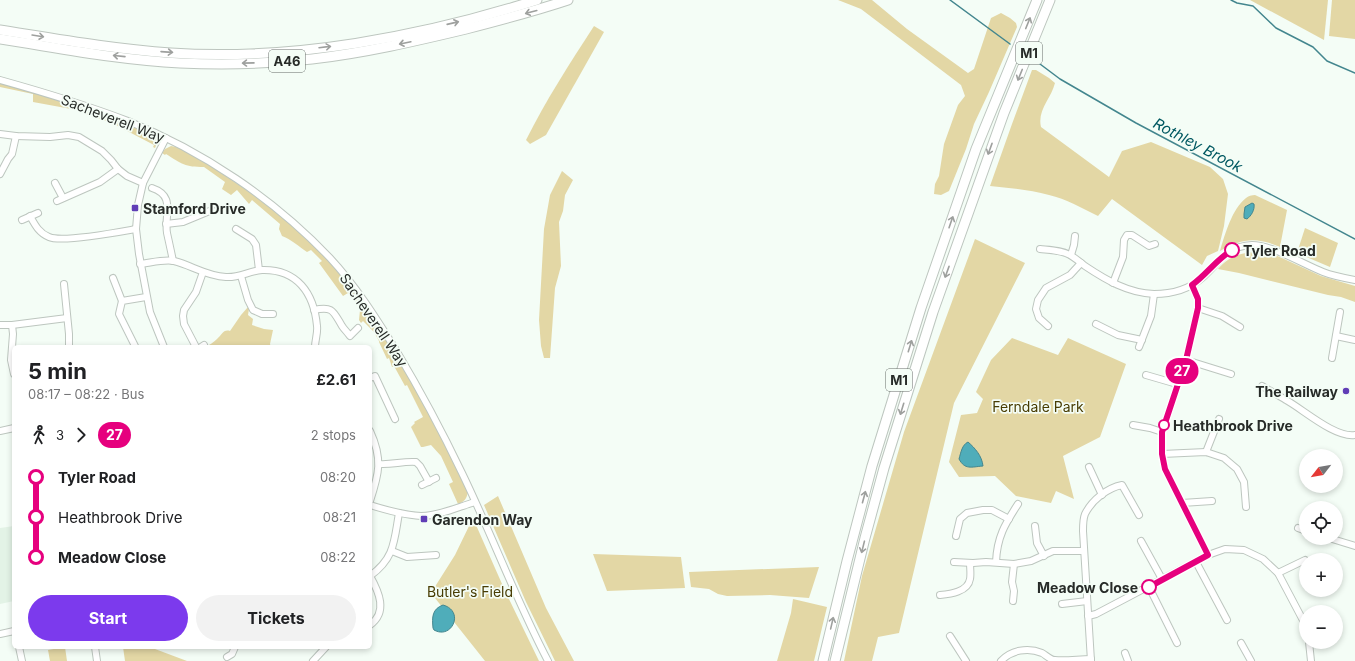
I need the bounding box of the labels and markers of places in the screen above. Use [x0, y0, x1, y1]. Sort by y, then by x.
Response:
place label: Stamford Drive [143, 200, 246, 217]
marker: Stamford Drive [130, 203, 140, 213]
marker: Tyler Road [1224, 242, 1240, 258]
place label: Tyler Road [1243, 242, 1316, 259]
place label: The Railway [1255, 383, 1339, 400]
marker: The Railway [1341, 386, 1351, 396]
place label: Heathbrook Drive [1173, 417, 1293, 434]
marker: Heathbrook Drive [1158, 419, 1170, 431]
place label: Garendon Way [432, 511, 533, 528]
marker: Garendon Way [419, 514, 429, 524]
place label: Meadow Close [1037, 579, 1138, 596]
marker: Meadow Close [1141, 579, 1157, 595]

